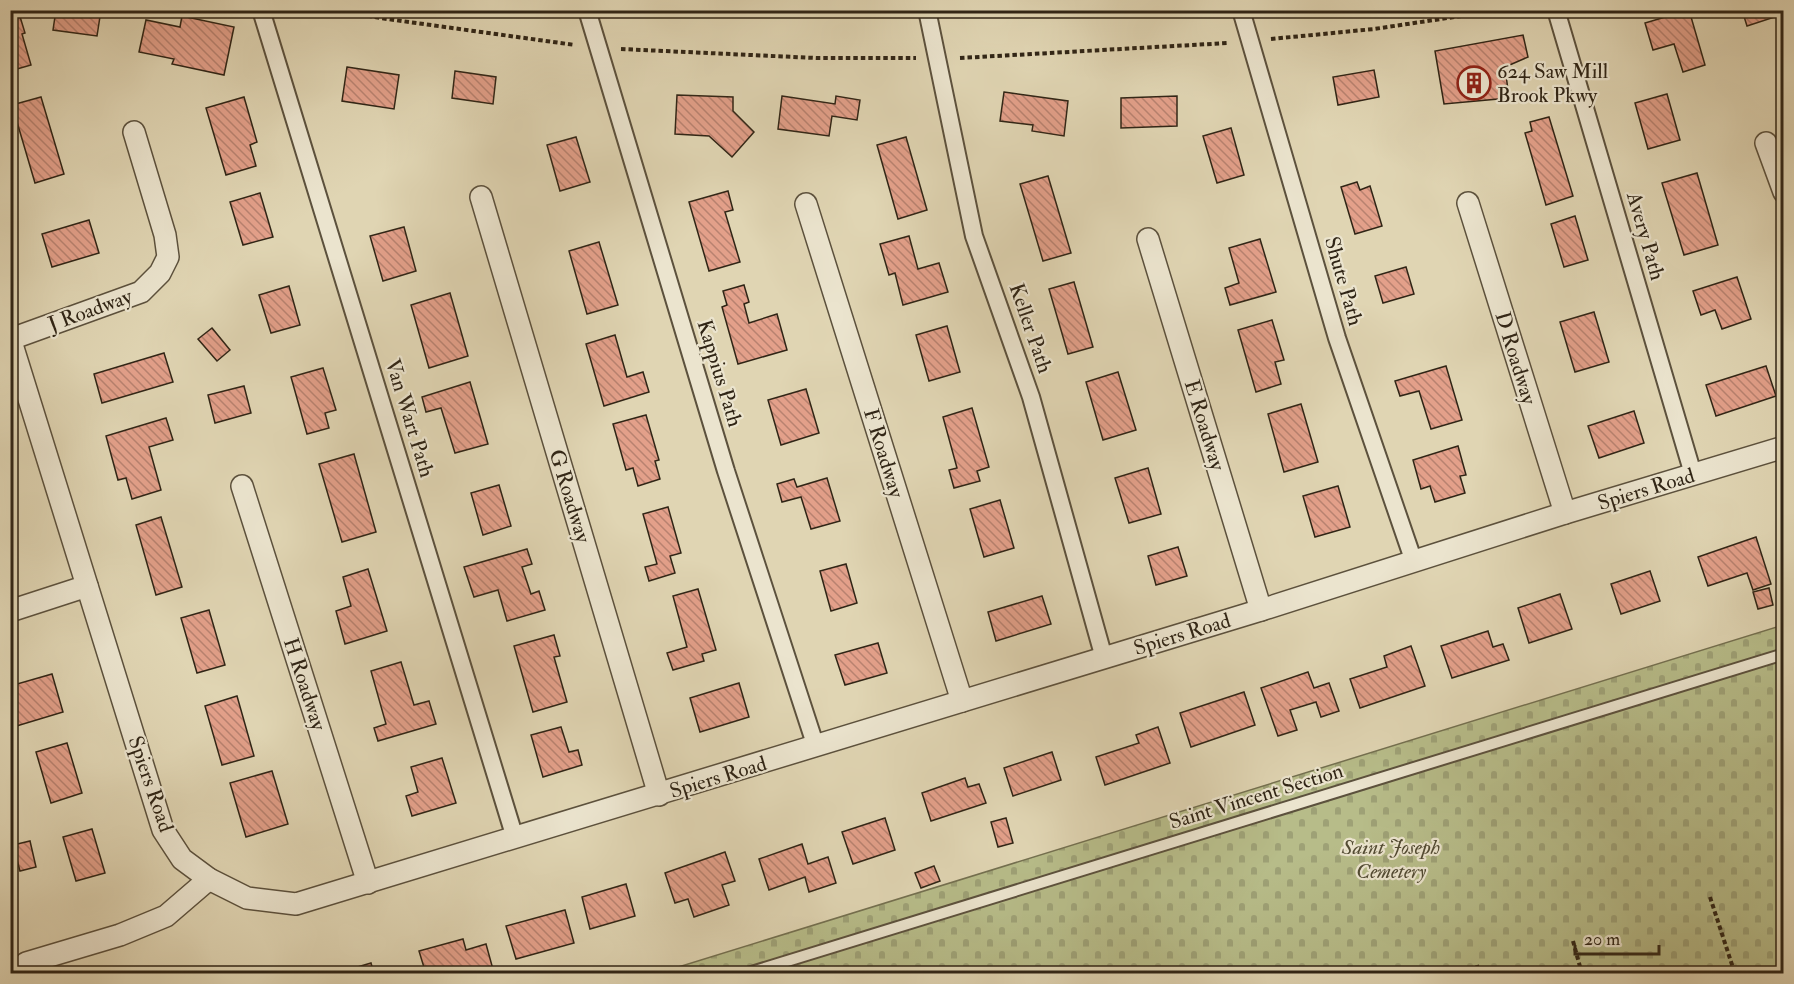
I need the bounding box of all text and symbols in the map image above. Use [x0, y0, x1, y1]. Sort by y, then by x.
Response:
place label: 624 Saw Mill Brook Pkwy [1497, 58, 1609, 109]
building icon: 624 Saw Mill Brook Pkwy [1456, 65, 1492, 101]
street label: Avery Path [1620, 188, 1671, 283]
street label: Shute Path [1318, 233, 1369, 329]
street label: Keller Path [1003, 280, 1058, 377]
street label: J Roadway [44, 283, 137, 338]
street label: D Roadway [1489, 308, 1543, 409]
street label: Kappius Path [690, 316, 749, 430]
street label: Van Wart Path [379, 356, 440, 481]
street label: E Roadway [1178, 376, 1231, 475]
street label: F Roadway [857, 405, 910, 502]
street label: G Roadway [543, 446, 597, 547]
street label: Spiers Road [1594, 462, 1698, 517]
street label: Spiers Road [1130, 607, 1234, 662]
street label: H Roadway [277, 634, 332, 735]
street label: Spiers Road [122, 733, 180, 836]
street label: Spiers Road [666, 750, 770, 805]
street label: Saint Vincent Section [1166, 757, 1346, 836]
park label: Saint Joseph Cemetery [1341, 834, 1440, 885]
scale bar [1575, 918, 1659, 956]
text: 20 m [1584, 928, 1620, 951]

